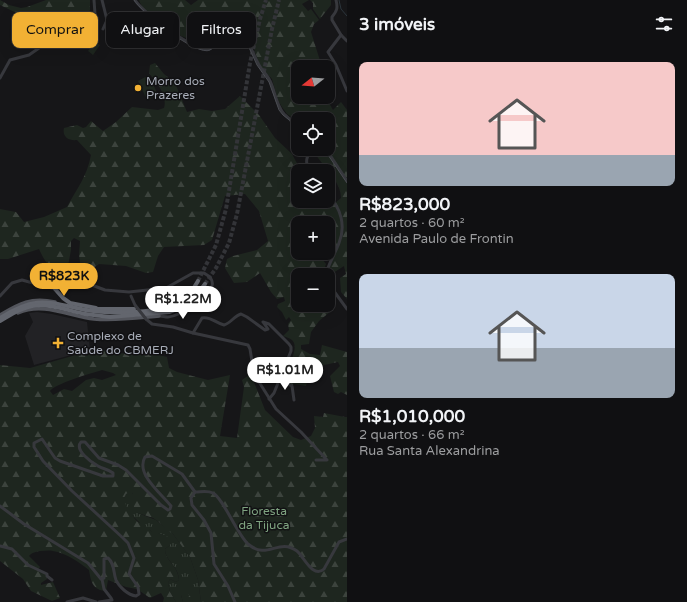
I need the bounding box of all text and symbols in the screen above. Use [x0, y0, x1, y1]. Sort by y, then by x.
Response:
chip: Comprar [12, 12, 98, 48]
chip: Alugar [106, 12, 179, 48]
chip: Filtros [187, 12, 256, 48]
icon: filters [653, 13, 675, 35]
text: 3 imóveis [359, 14, 435, 35]
north arrow [291, 60, 335, 104]
map controls [291, 60, 335, 312]
place label: Morro dos Prazeres [146, 74, 205, 102]
marker: Morro dos Prazeres [133, 83, 143, 93]
icon: home [481, 88, 553, 160]
button: locate [291, 112, 335, 156]
button: layers [291, 164, 335, 208]
text: R$823,000 [359, 194, 450, 215]
text: 2 quartos · 60 m² [359, 215, 465, 231]
button: + [291, 216, 335, 260]
text: Avenida Paulo de Frontin [359, 231, 514, 247]
pin: R$823K [31, 263, 97, 297]
text: R$823K [39, 268, 89, 284]
button: − [291, 268, 335, 312]
pin: R$1.22M [146, 286, 220, 320]
text: R$1.22M [154, 291, 212, 307]
icon: home [481, 300, 553, 372]
place label: Complexo de Saúde do CBMERJ [67, 329, 174, 357]
marker: Complexo de Saúde do CBMERJ [52, 337, 64, 349]
pin: R$1.01M [248, 357, 322, 391]
text: R$1.01M [256, 362, 314, 378]
text: R$1,010,000 [359, 406, 465, 427]
text: 2 quartos · 66 m² [359, 427, 465, 443]
text: Rua Santa Alexandrina [359, 443, 500, 459]
park label: Floresta da Tijuca [238, 504, 290, 532]

